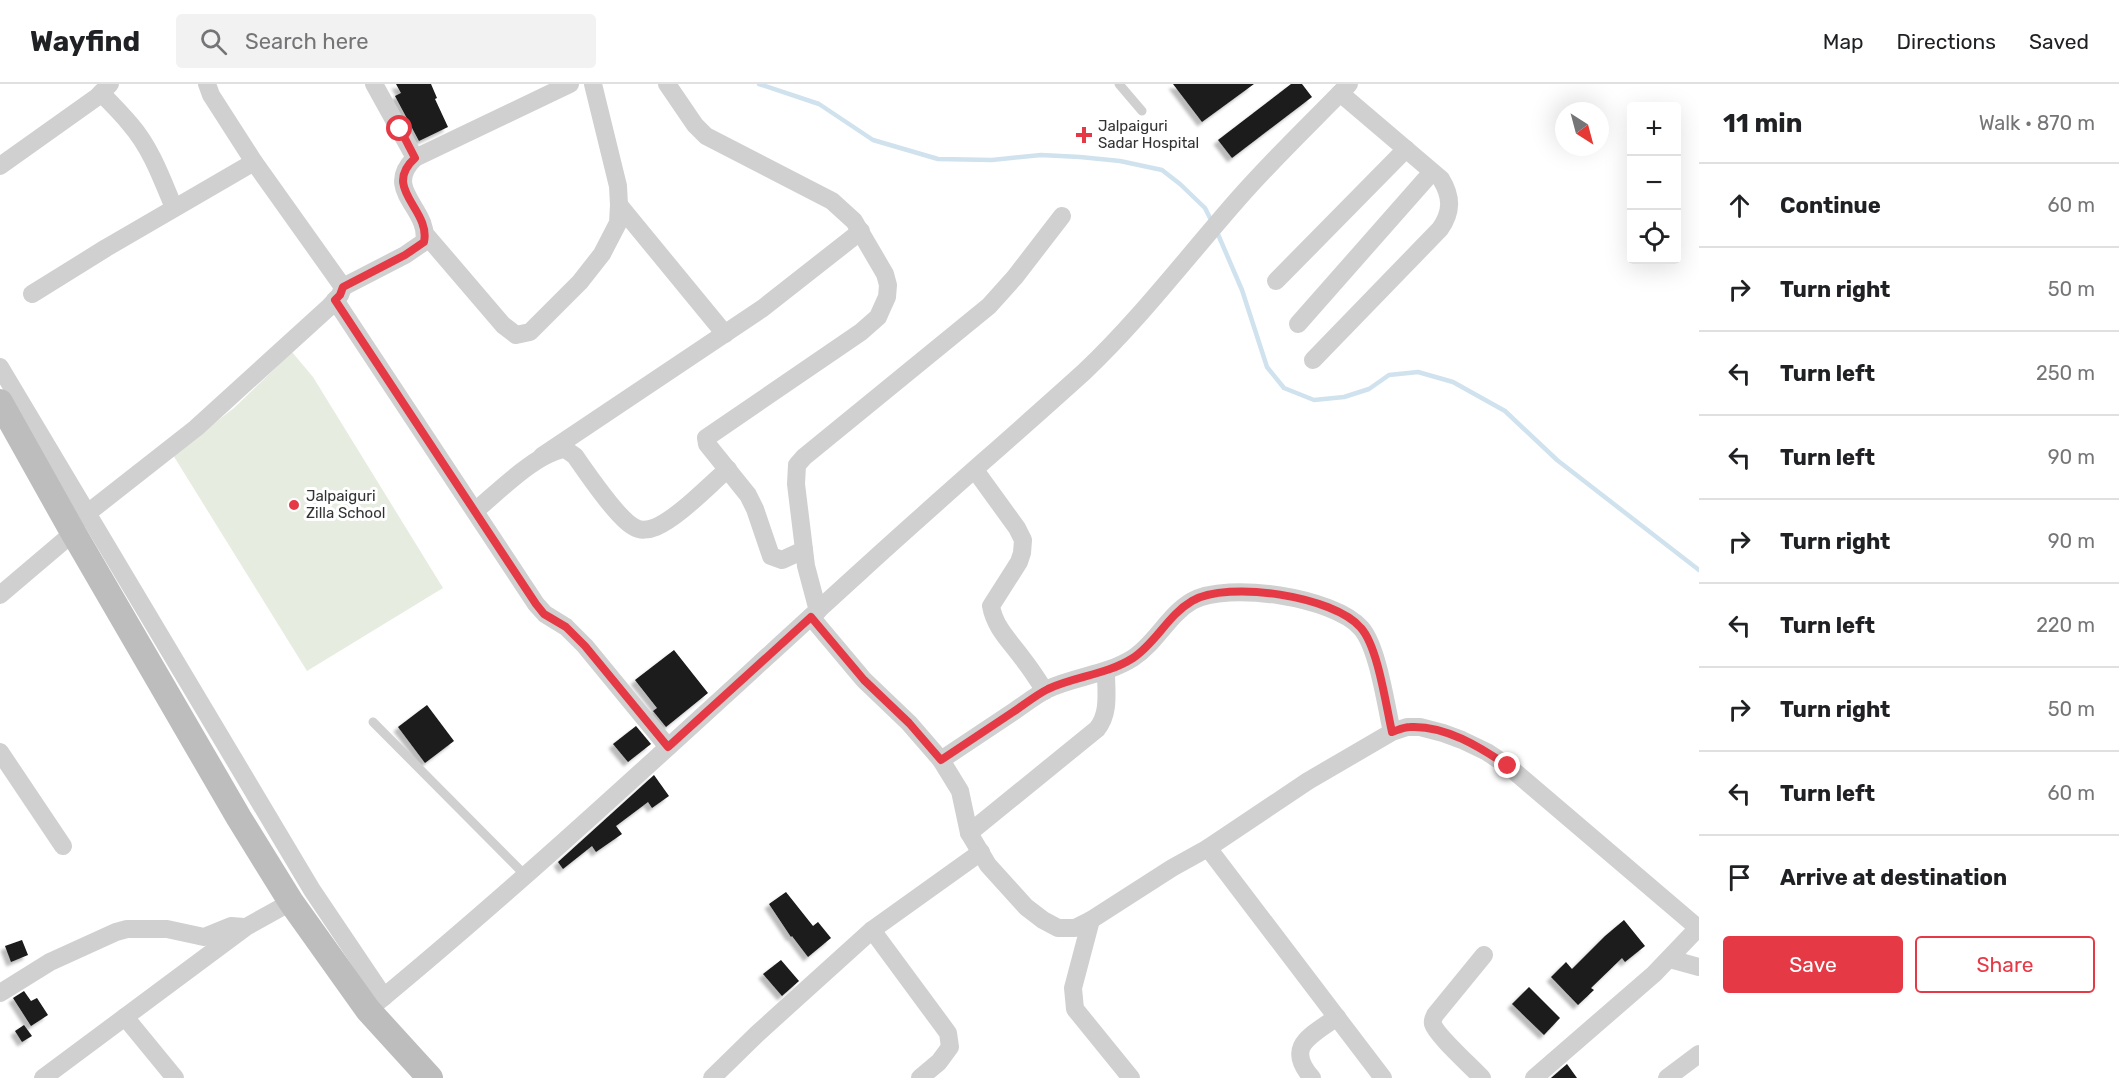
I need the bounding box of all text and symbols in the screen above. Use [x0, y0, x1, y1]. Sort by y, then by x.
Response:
search box [176, 14, 596, 68]
text: Wayfind [30, 25, 140, 58]
icon: search [197, 25, 230, 58]
text: Search here [245, 28, 369, 55]
text: Map [1823, 29, 1864, 54]
text: Directions [1897, 29, 1996, 54]
text: Saved [2029, 29, 2089, 54]
north arrow [1555, 102, 1609, 156]
map controls [1627, 102, 1681, 264]
button: + [1627, 102, 1681, 156]
text: 11 min [1723, 108, 1802, 139]
text: Walk · 870 m [1979, 111, 2095, 135]
route start [386, 115, 412, 141]
place label: Jalpaiguri Sadar Hospital [1098, 117, 1199, 152]
marker: Jalpaiguri Sadar Hospital [1075, 126, 1093, 144]
button: − [1627, 156, 1681, 210]
icon: ahead [1723, 189, 1756, 222]
text: Continue [1780, 192, 1881, 219]
text: 60 m [2048, 193, 2095, 217]
button: locate [1627, 210, 1681, 264]
icon: right [1723, 273, 1756, 306]
text: Turn right [1780, 276, 1890, 303]
text: 50 m [2048, 277, 2095, 301]
icon: left [1723, 357, 1756, 390]
text: Turn left [1780, 360, 1875, 387]
text: 250 m [2036, 361, 2095, 385]
icon: left [1723, 441, 1756, 474]
text: Turn left [1780, 444, 1875, 471]
text: 90 m [2048, 445, 2095, 469]
place label: Jalpaiguri Zilla School [306, 487, 386, 522]
marker: Jalpaiguri Zilla School [287, 498, 301, 512]
icon: right [1723, 525, 1756, 558]
text: Turn right [1780, 528, 1890, 555]
text: 90 m [2048, 529, 2095, 553]
icon: left [1723, 609, 1756, 642]
text: Turn left [1780, 612, 1875, 639]
text: 220 m [2036, 613, 2095, 637]
icon: right [1723, 693, 1756, 726]
text: Turn right [1780, 696, 1890, 723]
text: 50 m [2048, 697, 2095, 721]
route end [1494, 752, 1520, 778]
icon: left [1723, 777, 1756, 810]
text: Turn left [1780, 780, 1875, 807]
text: 60 m [2048, 781, 2095, 805]
icon: arrive [1723, 861, 1756, 894]
text: Arrive at destination [1780, 864, 2007, 891]
button: Save [1723, 936, 1903, 993]
button: Share [1915, 936, 2095, 993]

